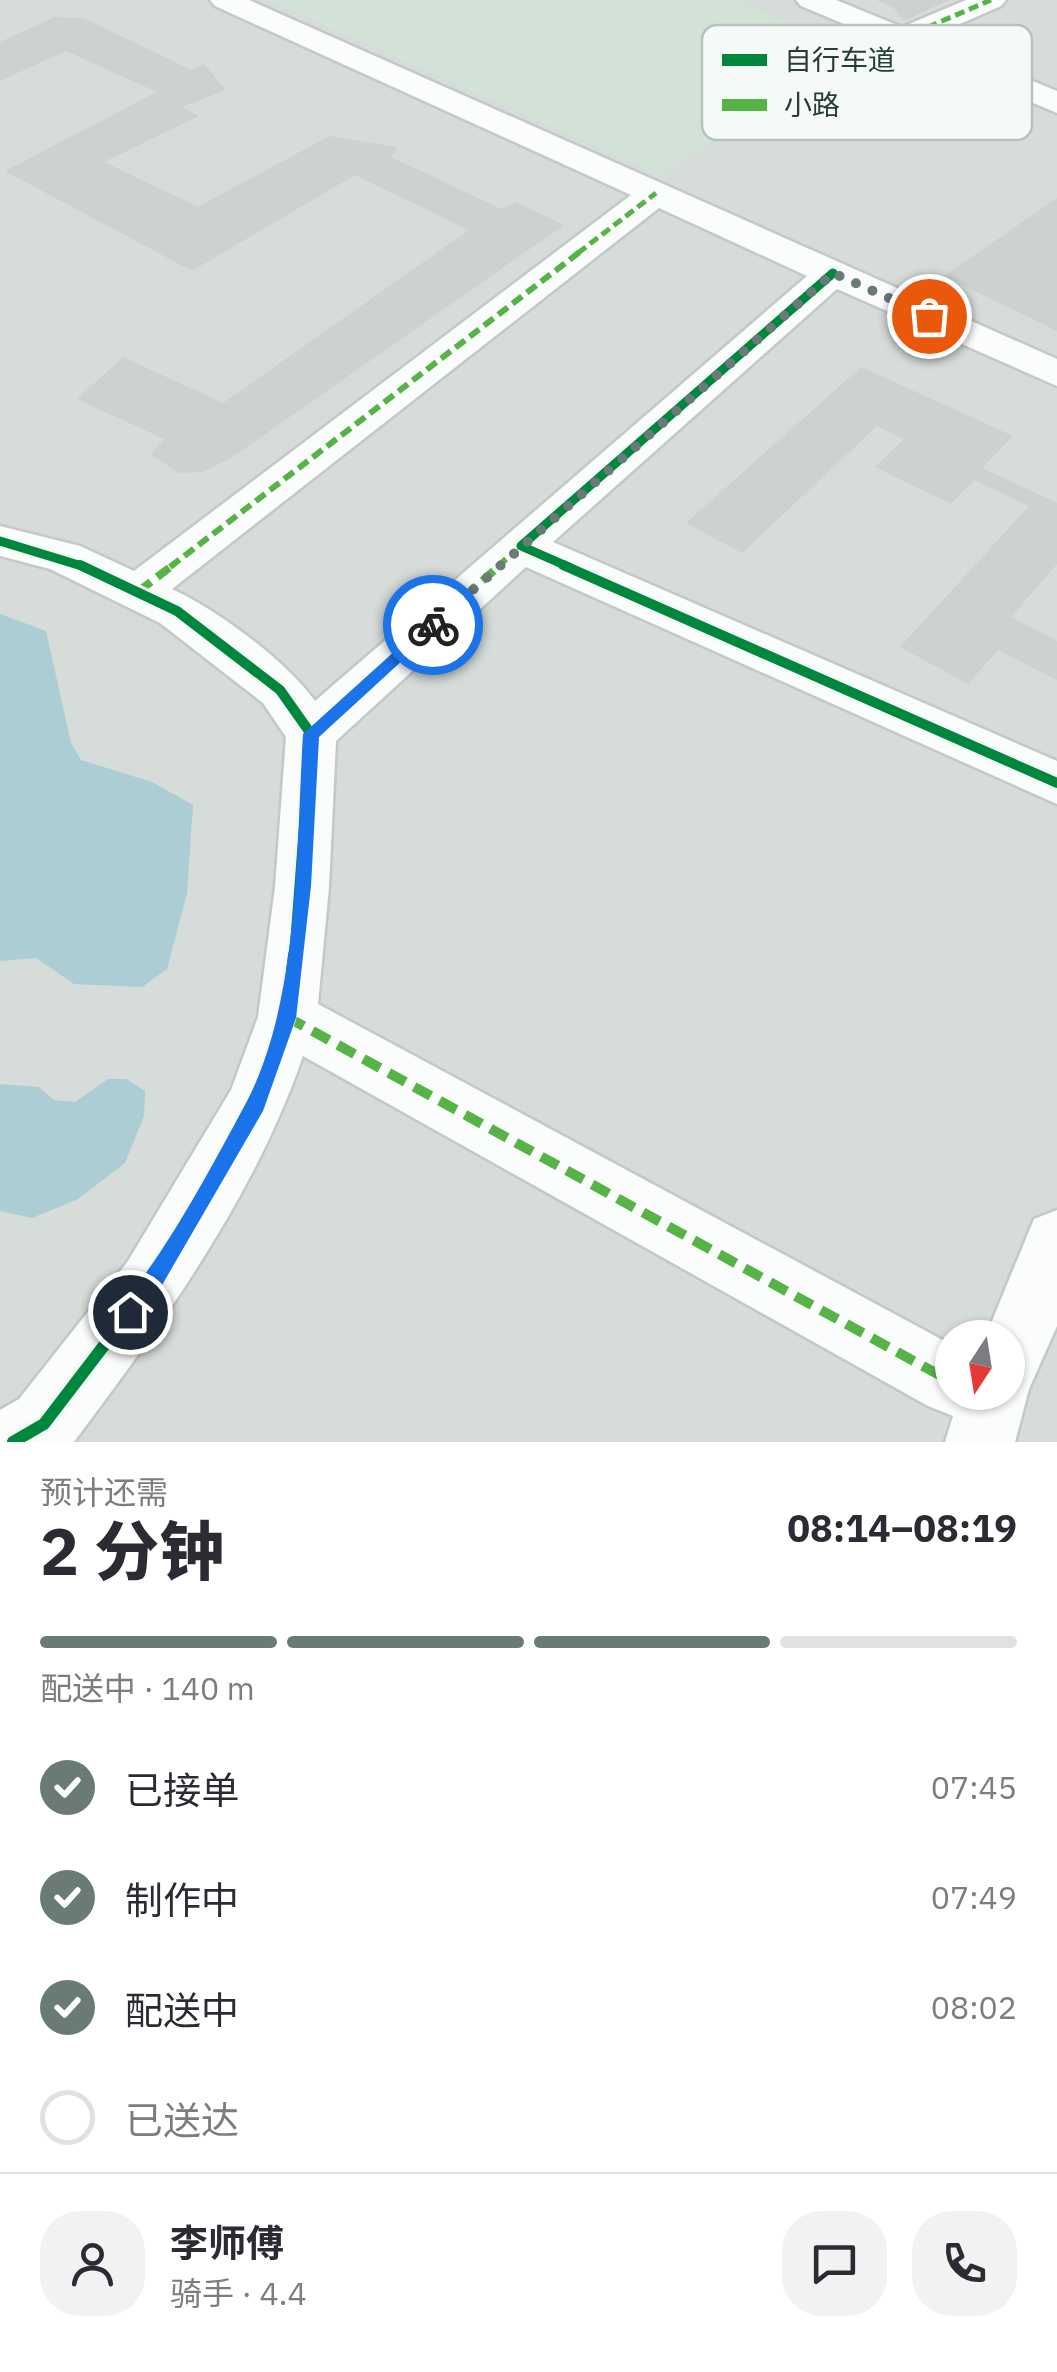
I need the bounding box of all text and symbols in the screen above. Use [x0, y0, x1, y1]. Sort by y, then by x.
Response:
legend [702, 25, 1032, 140]
text: 自行车道 [784, 41, 896, 78]
text: 小路 [784, 86, 840, 123]
pin [887, 274, 972, 359]
icon: bag [902, 289, 957, 344]
courier [383, 575, 483, 675]
icon: bike [406, 598, 461, 653]
pin [88, 1270, 173, 1355]
icon: home [103, 1285, 158, 1340]
north arrow [935, 1320, 1025, 1410]
map controls [935, 1320, 1025, 1410]
text: 预计还需 [40, 1471, 168, 1513]
text: 08:14–08:19 [787, 1503, 1017, 1552]
text: 2 分钟 [40, 1508, 224, 1593]
text: 配送中 · 140 m [40, 1667, 255, 1709]
icon: check [40, 1760, 95, 1815]
text: 已接单 [125, 1765, 239, 1814]
text: 07:45 [931, 1766, 1017, 1808]
icon: check [40, 1870, 95, 1925]
text: 制作中 [125, 1875, 239, 1924]
text: 07:49 [931, 1876, 1017, 1918]
icon: check [40, 1980, 95, 2035]
text: 配送中 [125, 1985, 239, 2034]
text: 08:02 [931, 1986, 1017, 2028]
text: 已送达 [125, 2095, 239, 2144]
button: person [40, 2211, 145, 2316]
button: chat [782, 2211, 887, 2316]
button: phone [912, 2211, 1017, 2316]
text: 李师傅 [170, 2218, 284, 2267]
text: 骑手 · 4.4 [170, 2272, 307, 2314]

